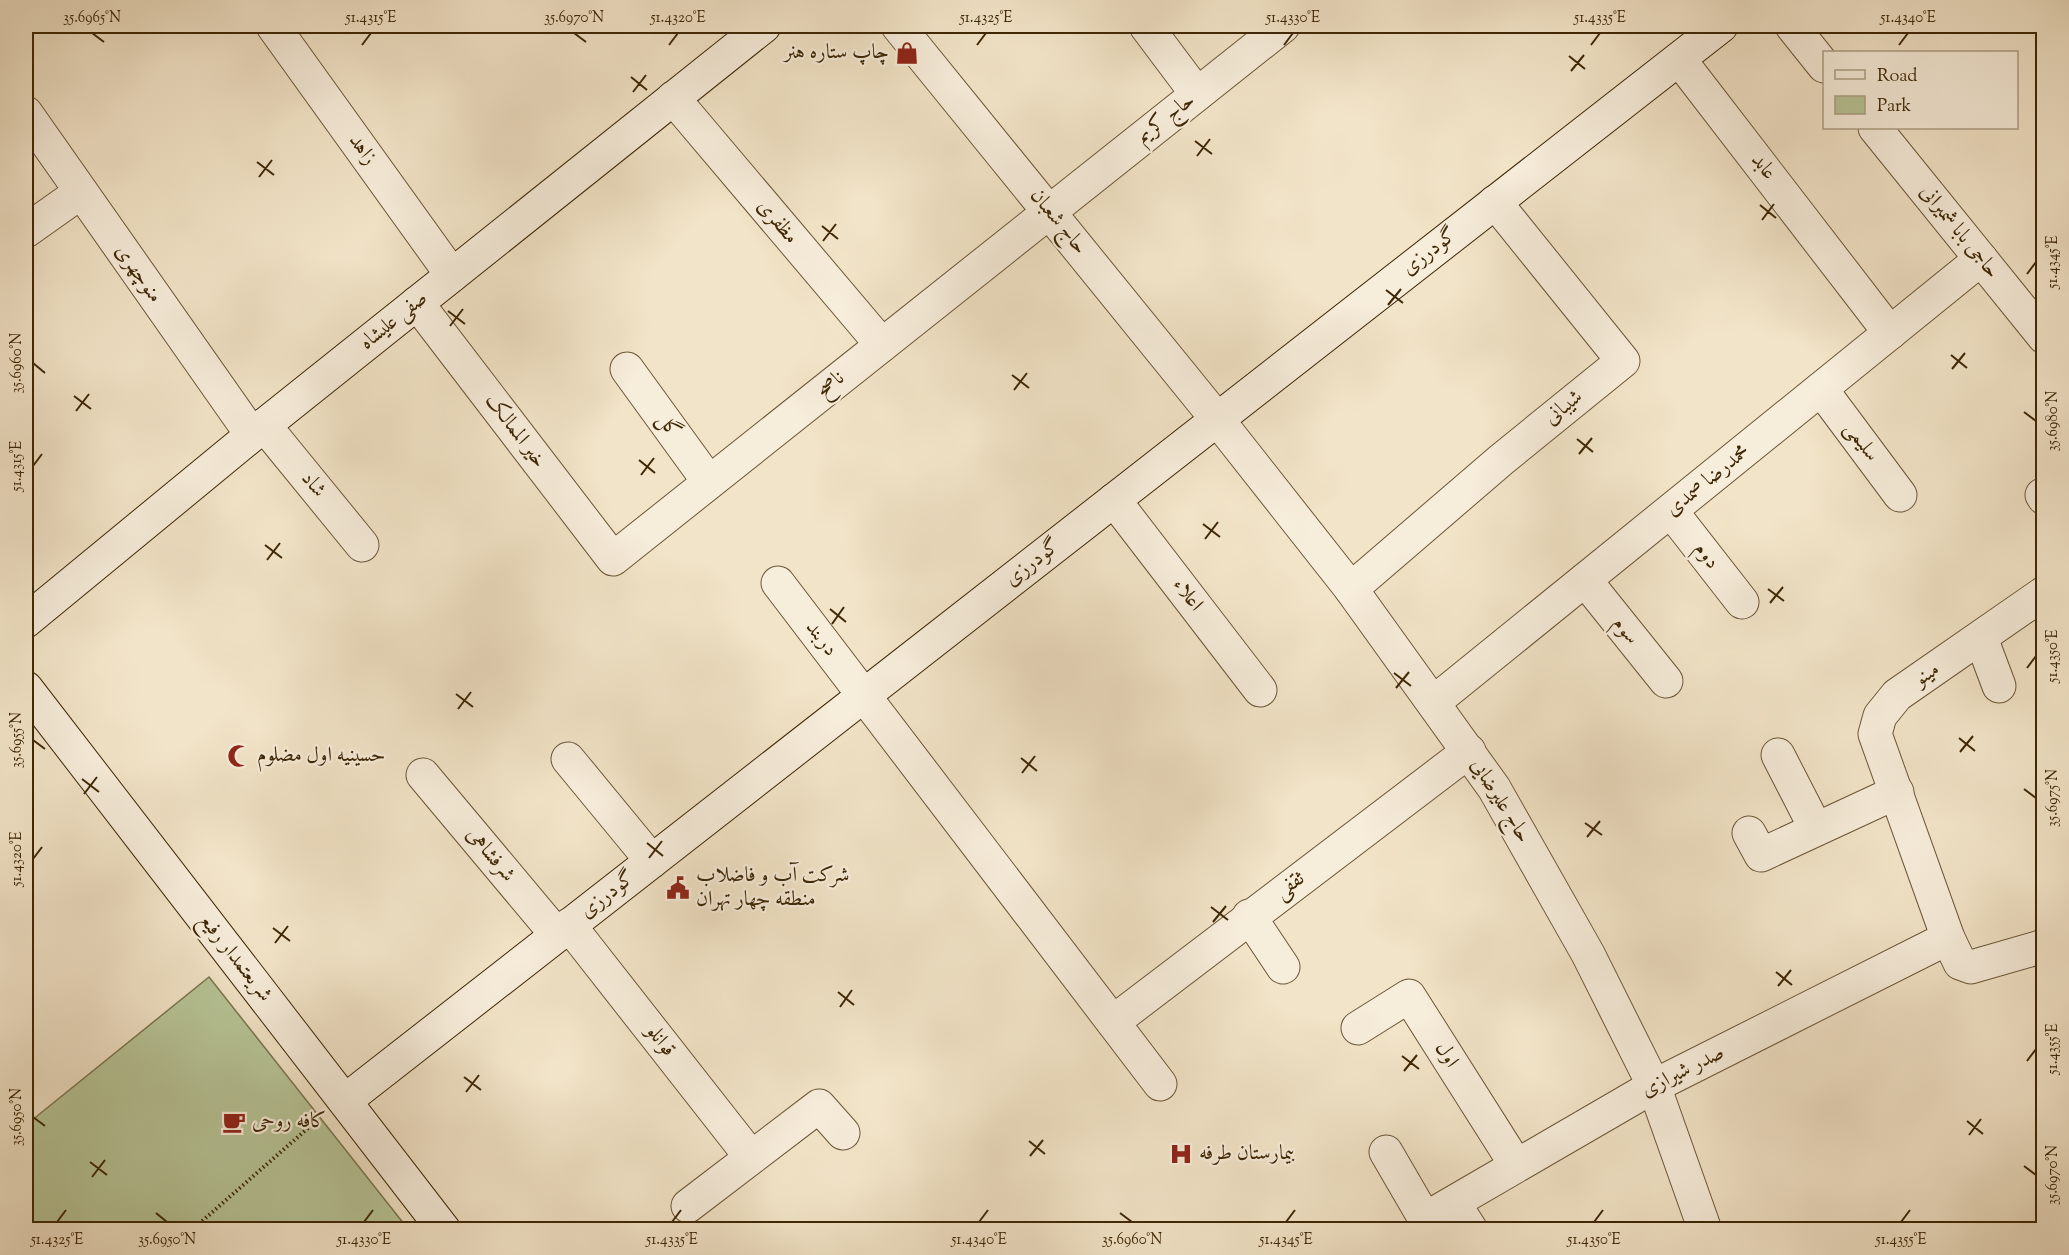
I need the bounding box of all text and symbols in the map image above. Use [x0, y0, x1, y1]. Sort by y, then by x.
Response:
text: 35.6965°N [63, 8, 121, 29]
text: 51.4315°E [345, 8, 396, 29]
text: 35.6970°N [544, 8, 604, 29]
text: 51.4320°E [649, 8, 706, 29]
text: 51.4325°E [959, 8, 1012, 29]
text: 51.4330°E [1265, 8, 1320, 29]
text: 51.4335°E [1573, 8, 1626, 29]
text: 51.4340°E [1879, 8, 1936, 29]
place label: چاپ ستاره هنر [782, 38, 889, 68]
shop icon: چاپ ستاره هنر [894, 40, 920, 66]
legend [1823, 51, 2018, 129]
text: Road [1877, 64, 1917, 90]
street label: حاج کریم [1130, 86, 1203, 153]
text: Park [1877, 94, 1912, 120]
street label: زاهد [340, 128, 384, 172]
street label: عابد [1743, 147, 1783, 187]
street label: حاجی بابا شمیرانی [1912, 179, 2006, 285]
street label: حاج شعبان [1020, 182, 1094, 263]
street label: مظفری [749, 193, 805, 251]
street label: گودرزی [1396, 221, 1464, 283]
text: 51.4345°E [2043, 235, 2064, 290]
street label: منوچهری [107, 238, 169, 310]
street label: صفی علیشاه [353, 284, 435, 358]
text: 35.6960°N [7, 333, 28, 393]
street label: ناصح [810, 364, 852, 407]
street label: شیبانی [1538, 383, 1590, 433]
street label: خیر الممالک [477, 387, 553, 475]
text: 35.6980°N [2043, 391, 2064, 451]
street label: گل [649, 407, 687, 445]
street label: سلیمی [1836, 416, 1886, 468]
street label: محمدرضا صمدی [1659, 438, 1757, 524]
text: 51.4315°E [7, 441, 28, 492]
street label: شاد [293, 465, 333, 505]
street label: گودرزی [999, 532, 1067, 594]
street label: دوم [1685, 536, 1726, 577]
street label: اعلاء [1164, 572, 1210, 618]
street label: سوم [1604, 610, 1646, 652]
street label: دربند [797, 615, 845, 663]
text: 51.4350°E [2043, 629, 2064, 684]
street label: مینو [1906, 655, 1946, 696]
text: 35.6955°N [7, 712, 28, 768]
place label: حسینیه اول مضلوم [257, 741, 385, 772]
mosque icon: حسینیه اول مضلوم [226, 743, 252, 769]
street label: حاج علیرضایی [1461, 753, 1538, 850]
text: 35.6975°N [2043, 769, 2064, 827]
street label: شرفشاهی [458, 821, 522, 889]
text: 51.4320°E [7, 831, 28, 888]
place label: شرکت آب و فاضلاب منطقه چهار تهران [696, 861, 850, 915]
street label: گودرزی [574, 864, 642, 926]
street label: ثقفی [1269, 864, 1312, 907]
public building icon: شرکت آب و فاضلاب منطقه چهار تهران [665, 875, 691, 901]
street label: شریعتمدار رفیع [189, 907, 279, 1010]
street label: قوانلو [636, 1017, 682, 1064]
text: 51.4355°E [2043, 1024, 2064, 1075]
street label: اول [1426, 1036, 1466, 1074]
street label: صدر شیرازی [1636, 1038, 1730, 1106]
text: 35.6950°N [7, 1088, 28, 1146]
place label: کافه روحی [252, 1107, 327, 1137]
cafe icon: کافه روحی [221, 1109, 247, 1135]
place label: بیمارستان طرفه [1199, 1139, 1295, 1169]
hospital icon: بیمارستان طرفه [1168, 1141, 1194, 1167]
text: 35.6970°N [2043, 1145, 2064, 1205]
text: 51.4325°E [30, 1230, 83, 1251]
text: 35.6950°N [138, 1230, 196, 1251]
text: 51.4330°E [336, 1230, 391, 1251]
text: 51.4335°E [645, 1230, 698, 1251]
text: 51.4340°E [950, 1230, 1007, 1251]
text: 35.6960°N [1102, 1230, 1162, 1251]
text: 51.4345°E [1258, 1230, 1313, 1251]
text: 51.4350°E [1566, 1230, 1621, 1251]
text: 51.4355°E [1875, 1230, 1926, 1251]

